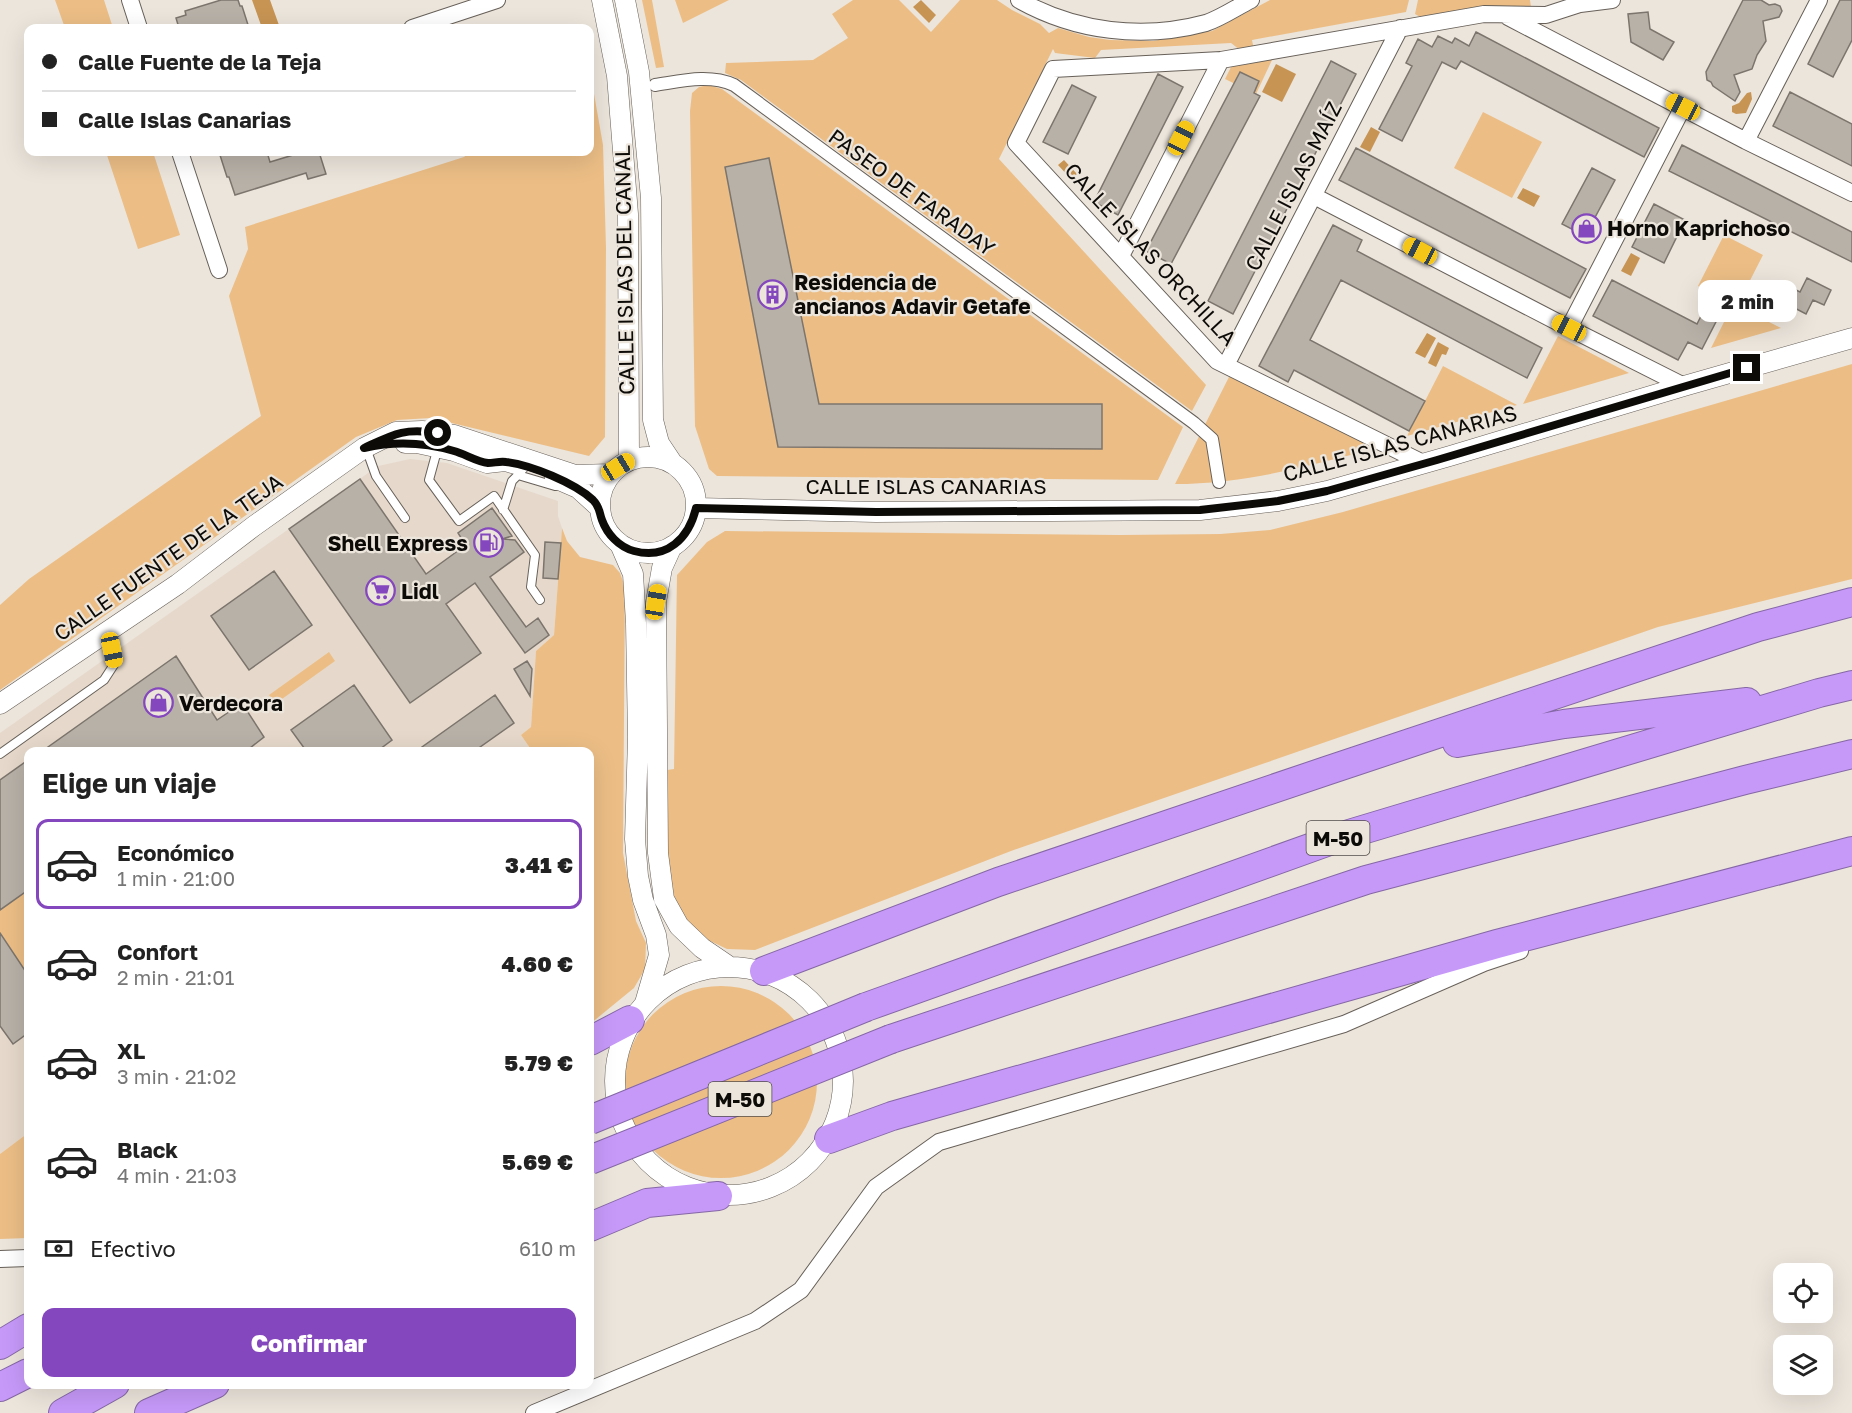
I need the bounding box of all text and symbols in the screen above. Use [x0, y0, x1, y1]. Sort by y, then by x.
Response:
text: Calle Fuente de la Teja [78, 48, 321, 75]
car [1663, 91, 1703, 123]
street label: CALLE ISLAS MAÍZ [1239, 97, 1347, 275]
text: Calle Islas Canarias [78, 106, 291, 133]
car [1165, 118, 1197, 158]
street label: PASEO DE FARADAY [824, 123, 1001, 261]
street label: CALLE ISLAS DEL CANAL [609, 145, 639, 395]
street label: CALLE ISLAS ORCHILLA [1060, 157, 1242, 351]
shop icon: Horno Kaprichoso [1570, 212, 1602, 244]
place label: Horno Kaprichoso [1607, 215, 1790, 241]
car [1400, 235, 1440, 267]
place label: Residencia de ancianos Adavir Getafe [794, 269, 1031, 319]
building icon: Residencia de ancianos Adavir Getafe [757, 278, 789, 310]
callout: 2 min [1698, 281, 1796, 323]
text: 2 min [1721, 289, 1774, 313]
car [1549, 312, 1589, 344]
route end [1733, 354, 1760, 381]
street label: CALLE ISLAS CANARIAS [1280, 399, 1520, 487]
route start [424, 419, 451, 446]
car [598, 450, 638, 484]
street label: CALLE FUENTE DE LA TEJA [49, 468, 287, 646]
street label: CALLE ISLAS CANARIAS [805, 473, 1047, 499]
fuel station icon: Shell Express [473, 527, 505, 559]
place label: Shell Express [328, 530, 468, 556]
supermarket icon: Lidl [364, 575, 396, 607]
place label: Lidl [401, 578, 439, 604]
car [644, 583, 668, 621]
car [99, 631, 125, 669]
shop icon: Verdecora [142, 687, 174, 719]
place label: Verdecora [179, 690, 283, 716]
text: Elige un viaje [42, 767, 216, 799]
road number: M-50 [1306, 821, 1370, 855]
icon: car [45, 837, 99, 891]
text: Económico [117, 839, 234, 866]
text: 3.41 € [505, 851, 573, 878]
text: 1 min · 21:00 [117, 866, 235, 890]
icon: car [45, 936, 99, 990]
text: Confort [117, 938, 198, 965]
text: 4.60 € [502, 950, 573, 977]
text: 2 min · 21:01 [117, 965, 234, 989]
icon: car [45, 1035, 99, 1089]
text: XL [117, 1037, 145, 1064]
text: 5.79 € [504, 1049, 573, 1076]
text: 3 min · 21:02 [117, 1064, 236, 1088]
road number: M-50 [708, 1082, 771, 1116]
icon: car [45, 1134, 99, 1188]
text: Black [117, 1136, 178, 1163]
text: 5.69 € [502, 1148, 573, 1175]
text: 4 min · 21:03 [117, 1163, 237, 1187]
icon: cash [42, 1232, 75, 1265]
text: Efectivo [90, 1235, 176, 1262]
text: 610 m [519, 1236, 576, 1260]
map controls [1773, 1263, 1833, 1395]
button: locate [1773, 1263, 1833, 1323]
button: Confirmar [42, 1308, 576, 1377]
button: layers [1773, 1335, 1833, 1395]

